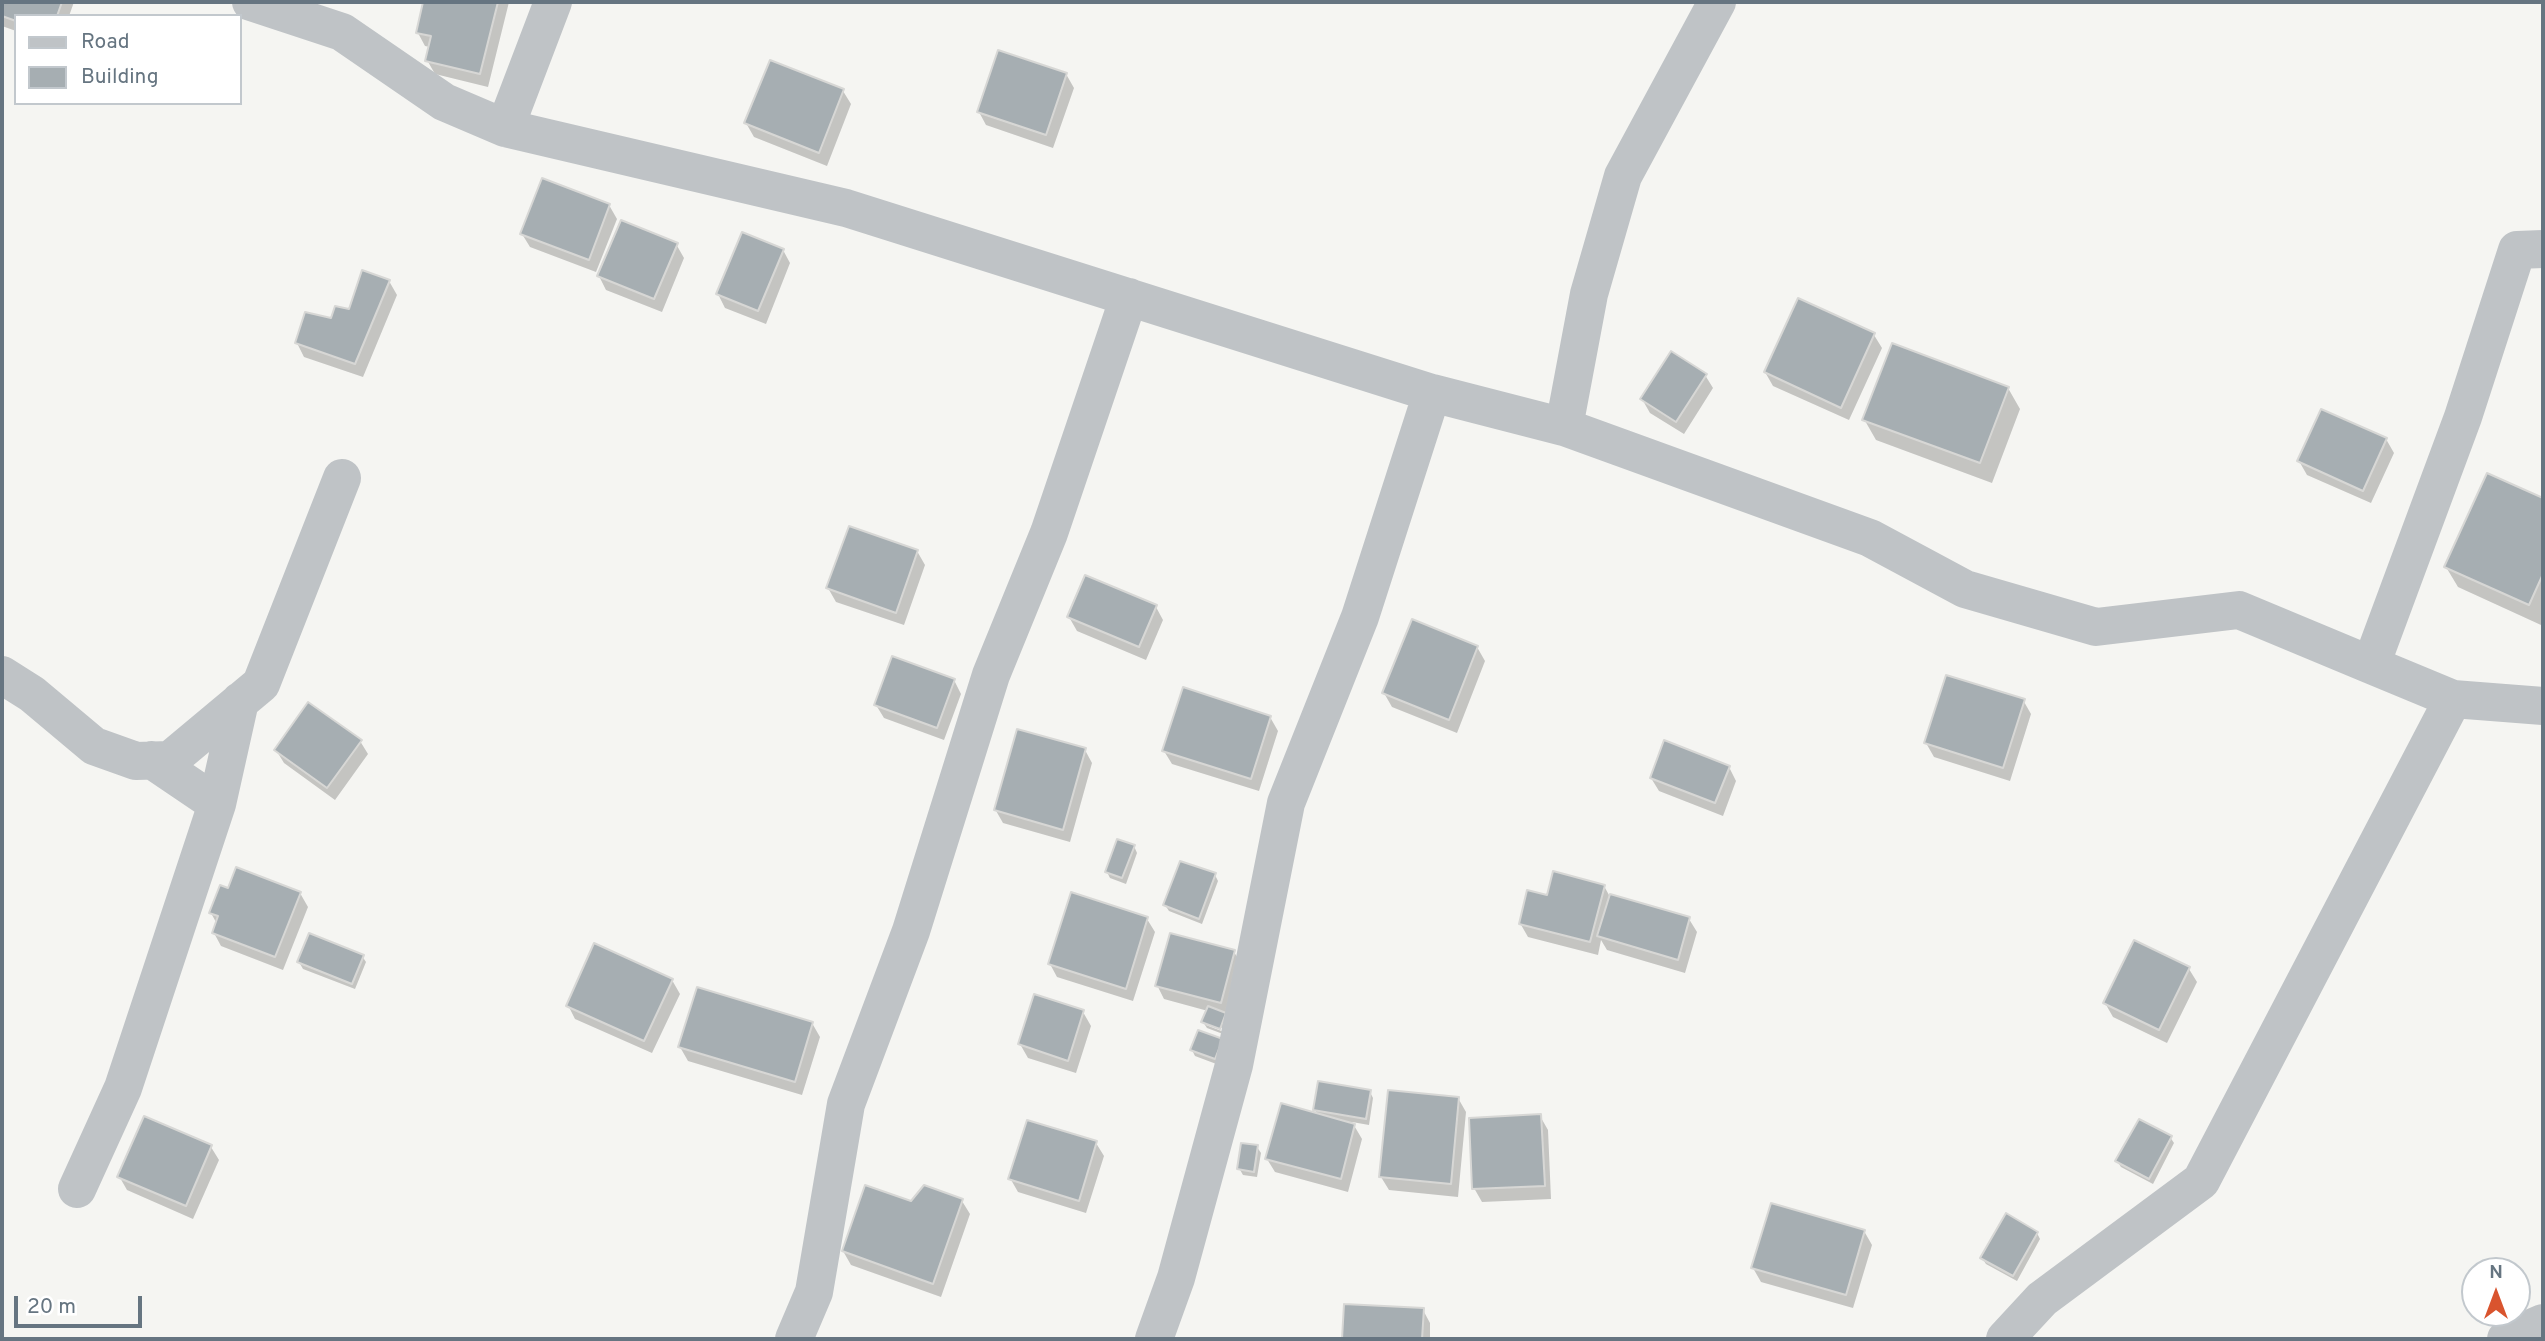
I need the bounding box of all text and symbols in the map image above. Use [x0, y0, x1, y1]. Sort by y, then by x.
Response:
legend [14, 14, 242, 105]
text: Road [81, 29, 130, 56]
text: Building [81, 64, 159, 91]
north arrow [2461, 1257, 2531, 1327]
text: N [2489, 1261, 2503, 1285]
scale bar [18, 1282, 145, 1326]
text: 20 m [27, 1294, 76, 1321]

